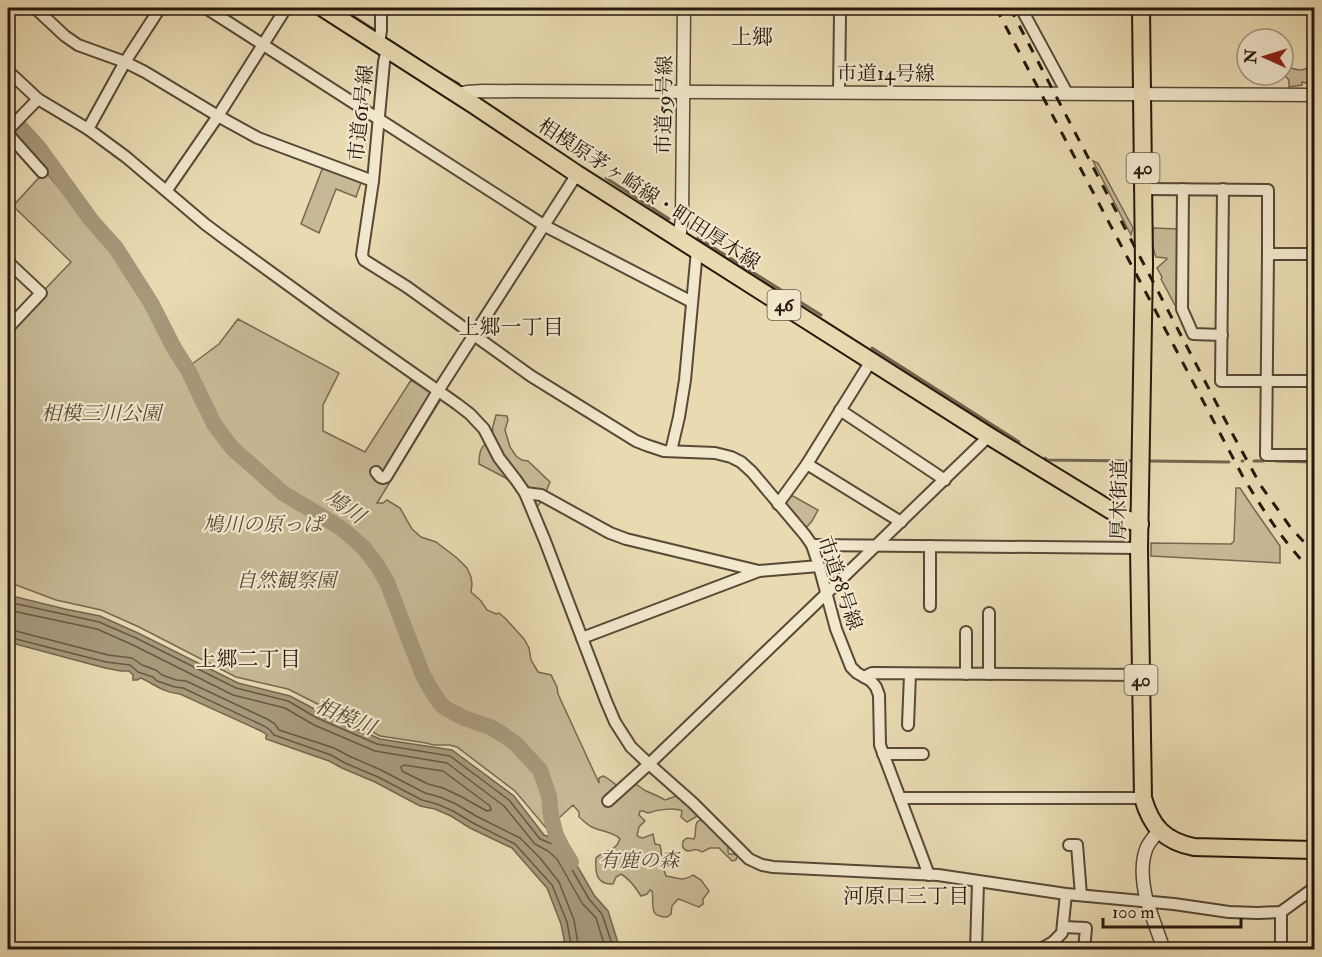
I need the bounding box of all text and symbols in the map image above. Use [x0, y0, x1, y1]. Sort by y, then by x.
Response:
district label: 上郷 [731, 24, 773, 51]
north arrow [1235, 27, 1295, 87]
text: N [1241, 48, 1261, 65]
street label: 市道59号線 [651, 55, 677, 155]
street label: 市道14号線 [837, 61, 935, 86]
street label: 市道61号線 [343, 63, 379, 163]
street label: 相模原茅ヶ崎線・町田厚木線 [533, 113, 765, 275]
road number: 40 [1126, 153, 1160, 183]
road number: 46 [768, 290, 800, 320]
district label: 上郷一丁目 [459, 314, 564, 341]
park label: 相模三川公園 [41, 401, 164, 426]
street label: 厚木街道 [1106, 460, 1132, 540]
water label: 鳩川 [320, 484, 372, 531]
park label: 鳩川の原っぱ [203, 512, 327, 537]
street label: 市道58号線 [812, 533, 868, 633]
park label: 自然観察園 [236, 568, 339, 593]
district label: 上郷二丁目 [196, 646, 301, 673]
road number: 40 [1124, 665, 1158, 695]
water label: 相模川 [311, 692, 381, 743]
park label: 有鹿の森 [599, 848, 681, 873]
district label: 河原口三丁目 [843, 883, 969, 910]
scale bar [1103, 891, 1241, 929]
text: 100 m [1112, 901, 1155, 924]

